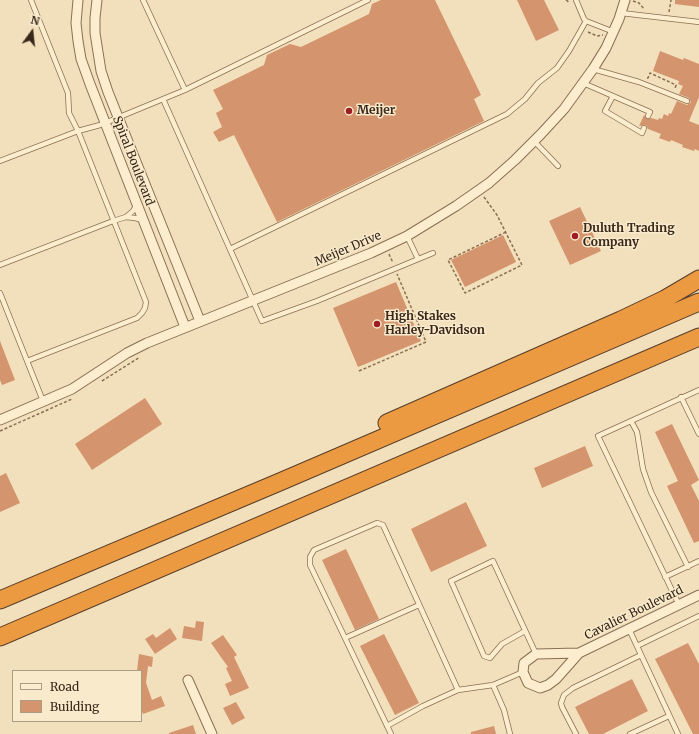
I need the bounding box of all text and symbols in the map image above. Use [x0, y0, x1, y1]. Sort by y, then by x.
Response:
north arrow [12, 12, 52, 52]
text: N [29, 13, 41, 28]
place label: Meijer [357, 104, 395, 118]
marker: Meijer [344, 106, 354, 116]
street label: Spiral Boulevard [109, 114, 157, 208]
place label: Duluth Trading Company [583, 222, 675, 250]
street label: Meijer Drive [313, 229, 383, 269]
marker: Duluth Trading Company [570, 231, 580, 241]
place label: High Stakes Harley-Davidson [385, 310, 485, 338]
marker: High Stakes Harley-Davidson [372, 319, 382, 329]
street label: Cavalier Boulevard [582, 583, 686, 643]
legend [12, 670, 142, 722]
text: Road [50, 679, 79, 694]
text: Building [50, 699, 99, 714]

